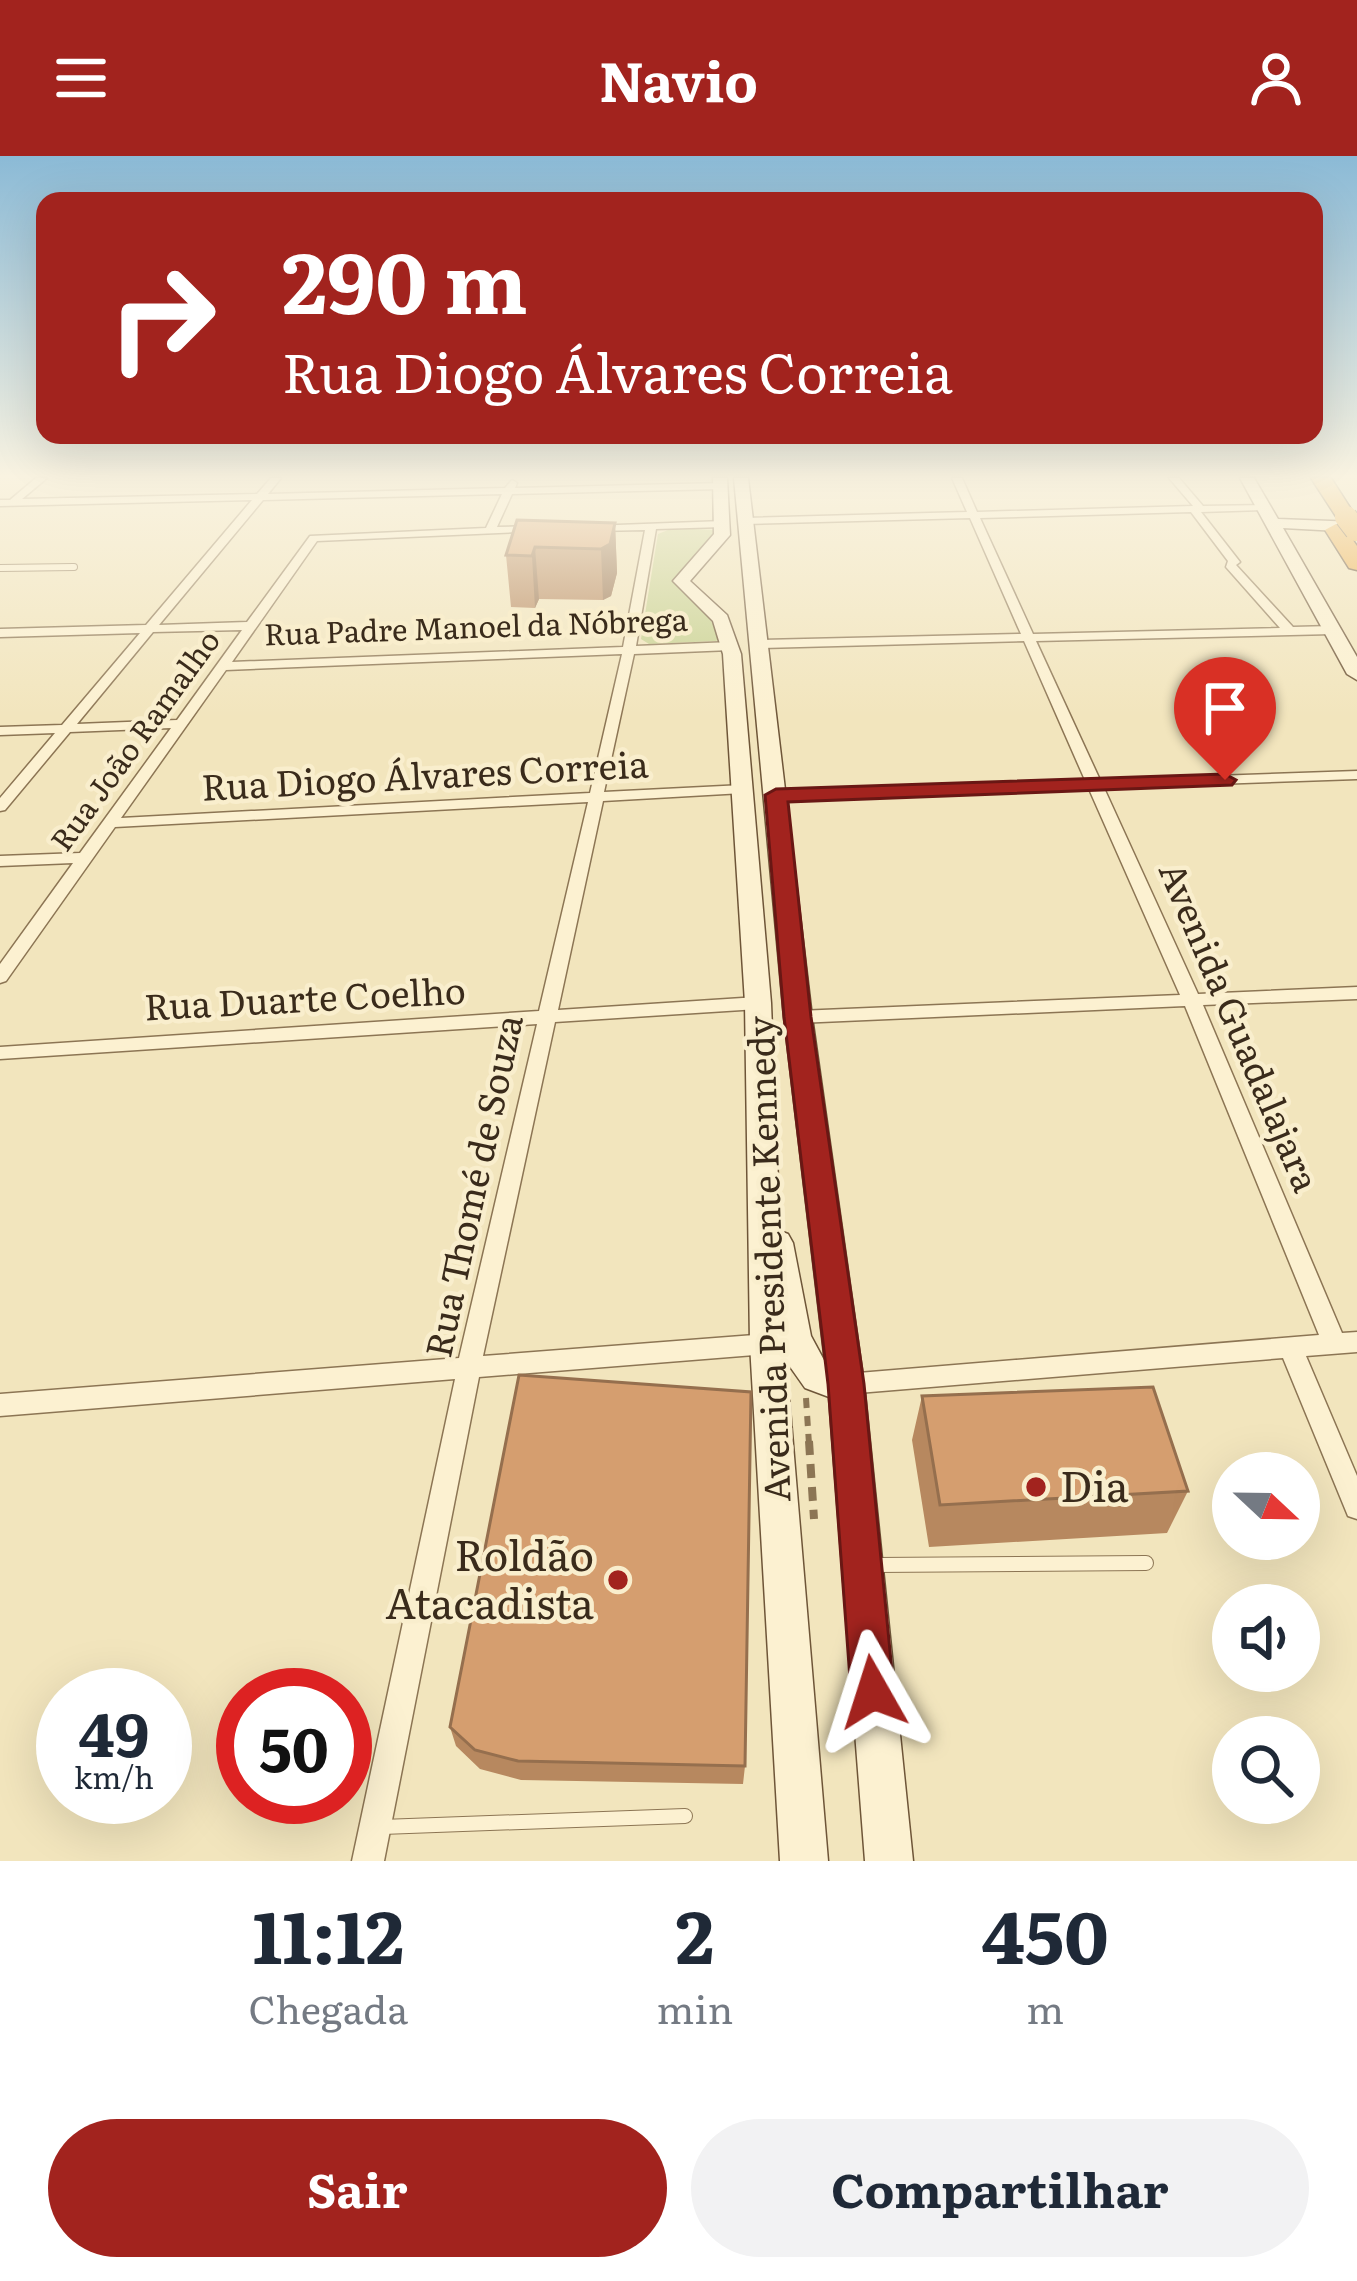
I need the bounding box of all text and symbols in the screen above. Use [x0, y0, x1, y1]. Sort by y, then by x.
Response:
text: Navio [599, 38, 758, 119]
icon: menu [48, 45, 114, 111]
icon: person [1243, 45, 1309, 111]
text: 290 m [282, 215, 528, 340]
icon: right [84, 240, 240, 396]
text: Rua Diogo Álvares Correia [282, 329, 953, 410]
street label: Rua Padre Manoel da Nóbrega [263, 596, 689, 654]
street label: Rua João Ramalho [38, 620, 229, 859]
pin [1174, 657, 1276, 780]
icon: arrive [1192, 675, 1258, 741]
street label: Rua Diogo Álvares Correia [200, 735, 650, 812]
street label: Avenida Guadalajara [1148, 853, 1335, 1200]
street label: Rua Duarte Coelho [143, 962, 467, 1031]
street label: Rua Thomé de Souza [409, 1009, 534, 1362]
street label: Avenida Presidente Kennedy [732, 1015, 801, 1503]
north arrow [1212, 1452, 1320, 1560]
map controls [1212, 1452, 1320, 1824]
place label: Dia [1060, 1453, 1129, 1515]
marker: Dia [1023, 1474, 1049, 1500]
place label: Roldão Atacadista [385, 1522, 594, 1632]
marker: Roldão Atacadista [605, 1567, 631, 1593]
button: sound [1212, 1584, 1320, 1692]
position arrow [810, 1629, 936, 1755]
speed limit sign: 50 [216, 1668, 372, 1824]
text: 49 [79, 1686, 149, 1775]
button: search [1212, 1716, 1320, 1824]
text: km/h [74, 1754, 154, 1798]
text: 11:12 [252, 1879, 404, 1986]
text: 2 [676, 1879, 714, 1986]
text: 450 [982, 1879, 1109, 1986]
text: Chegada [248, 1978, 408, 2036]
text: min [657, 1978, 733, 2036]
text: m [1026, 1978, 1064, 2036]
button: Sair [48, 2119, 667, 2257]
button: Compartilhar [691, 2119, 1309, 2257]

